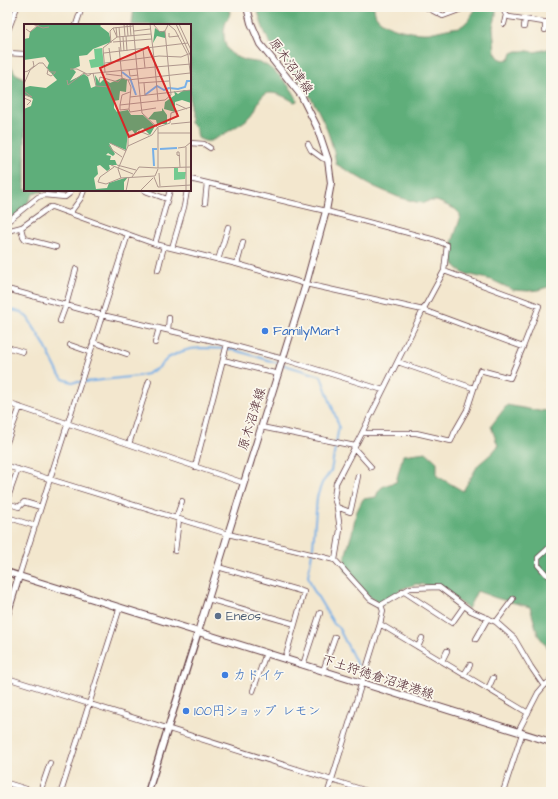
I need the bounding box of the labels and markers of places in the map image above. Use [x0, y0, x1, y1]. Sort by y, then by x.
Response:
place label: FamilyMart [273, 322, 340, 341]
marker: FamilyMart [260, 326, 270, 336]
place label: Eneos [226, 607, 262, 625]
marker: Eneos [213, 611, 223, 621]
place label: カドイケ [233, 666, 285, 684]
marker: カドイケ [220, 670, 230, 680]
place label: 100円ショップ レモン [194, 702, 321, 720]
marker: 100円ショップ レモン [181, 706, 191, 716]

